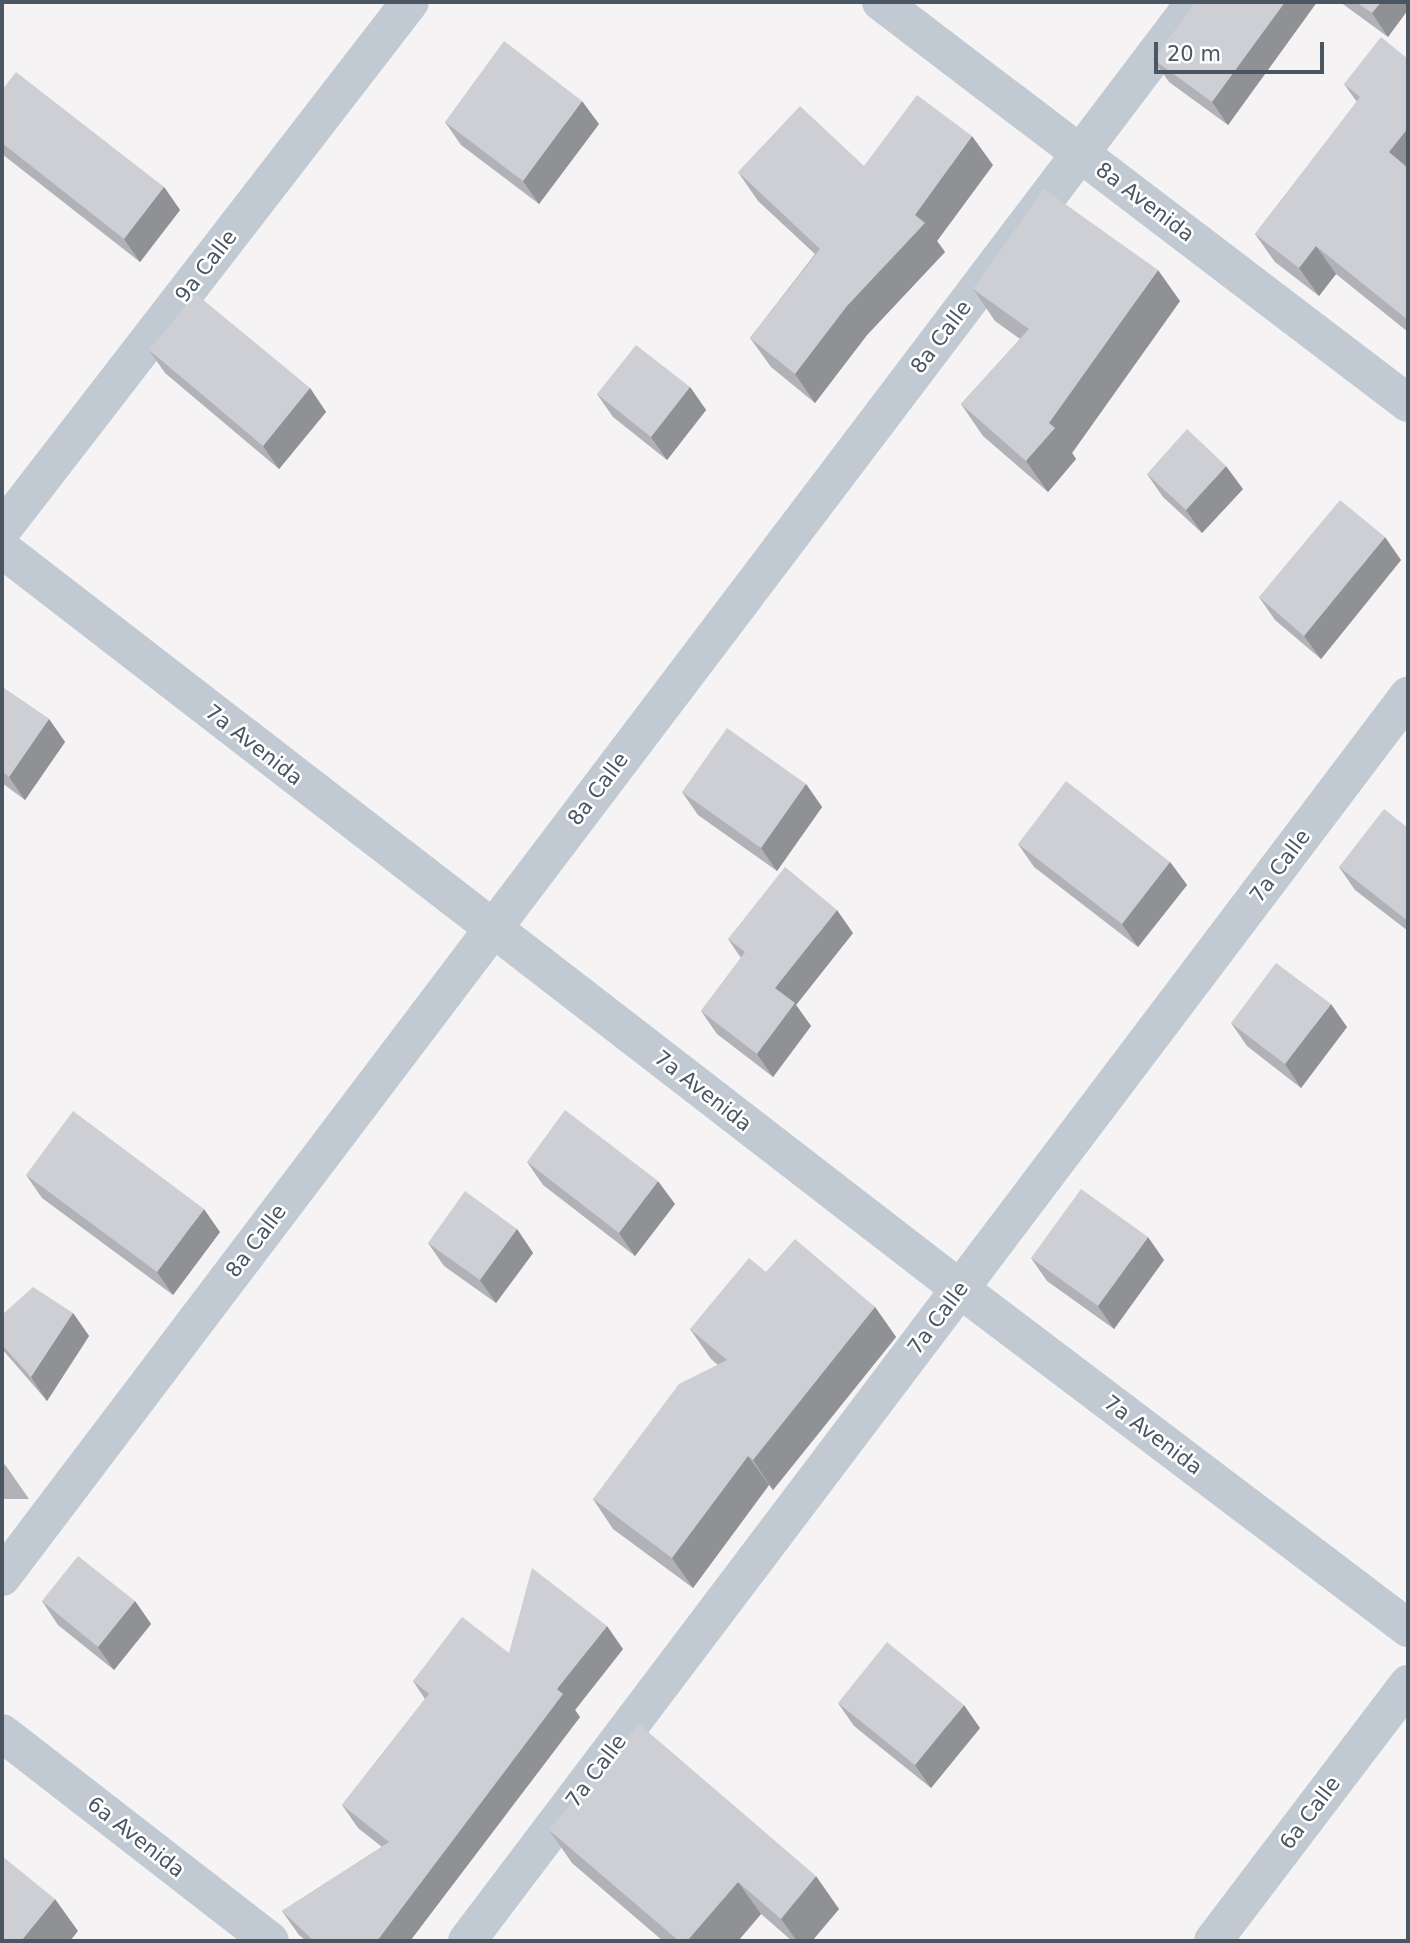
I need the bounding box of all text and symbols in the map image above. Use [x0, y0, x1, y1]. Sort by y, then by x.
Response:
scale bar [1158, 28, 1328, 72]
text: 20 m [1167, 42, 1221, 66]
street label: 8a Avenida [1091, 157, 1199, 247]
street label: 9a Calle [170, 225, 242, 307]
street label: 8a Calle [905, 295, 977, 379]
street label: 7a Avenida [200, 699, 308, 791]
street label: 8a Calle [562, 747, 634, 831]
street label: 7a Calle [1244, 824, 1316, 908]
street label: 7a Avenida [649, 1045, 757, 1137]
street label: 8a Calle [220, 1199, 292, 1283]
street label: 7a Calle [902, 1276, 974, 1360]
street label: 7a Avenida [1099, 1390, 1207, 1480]
street label: 7a Calle [560, 1729, 632, 1813]
street label: 6a Calle [1274, 1771, 1346, 1855]
street label: 6a Avenida [82, 1791, 190, 1883]

